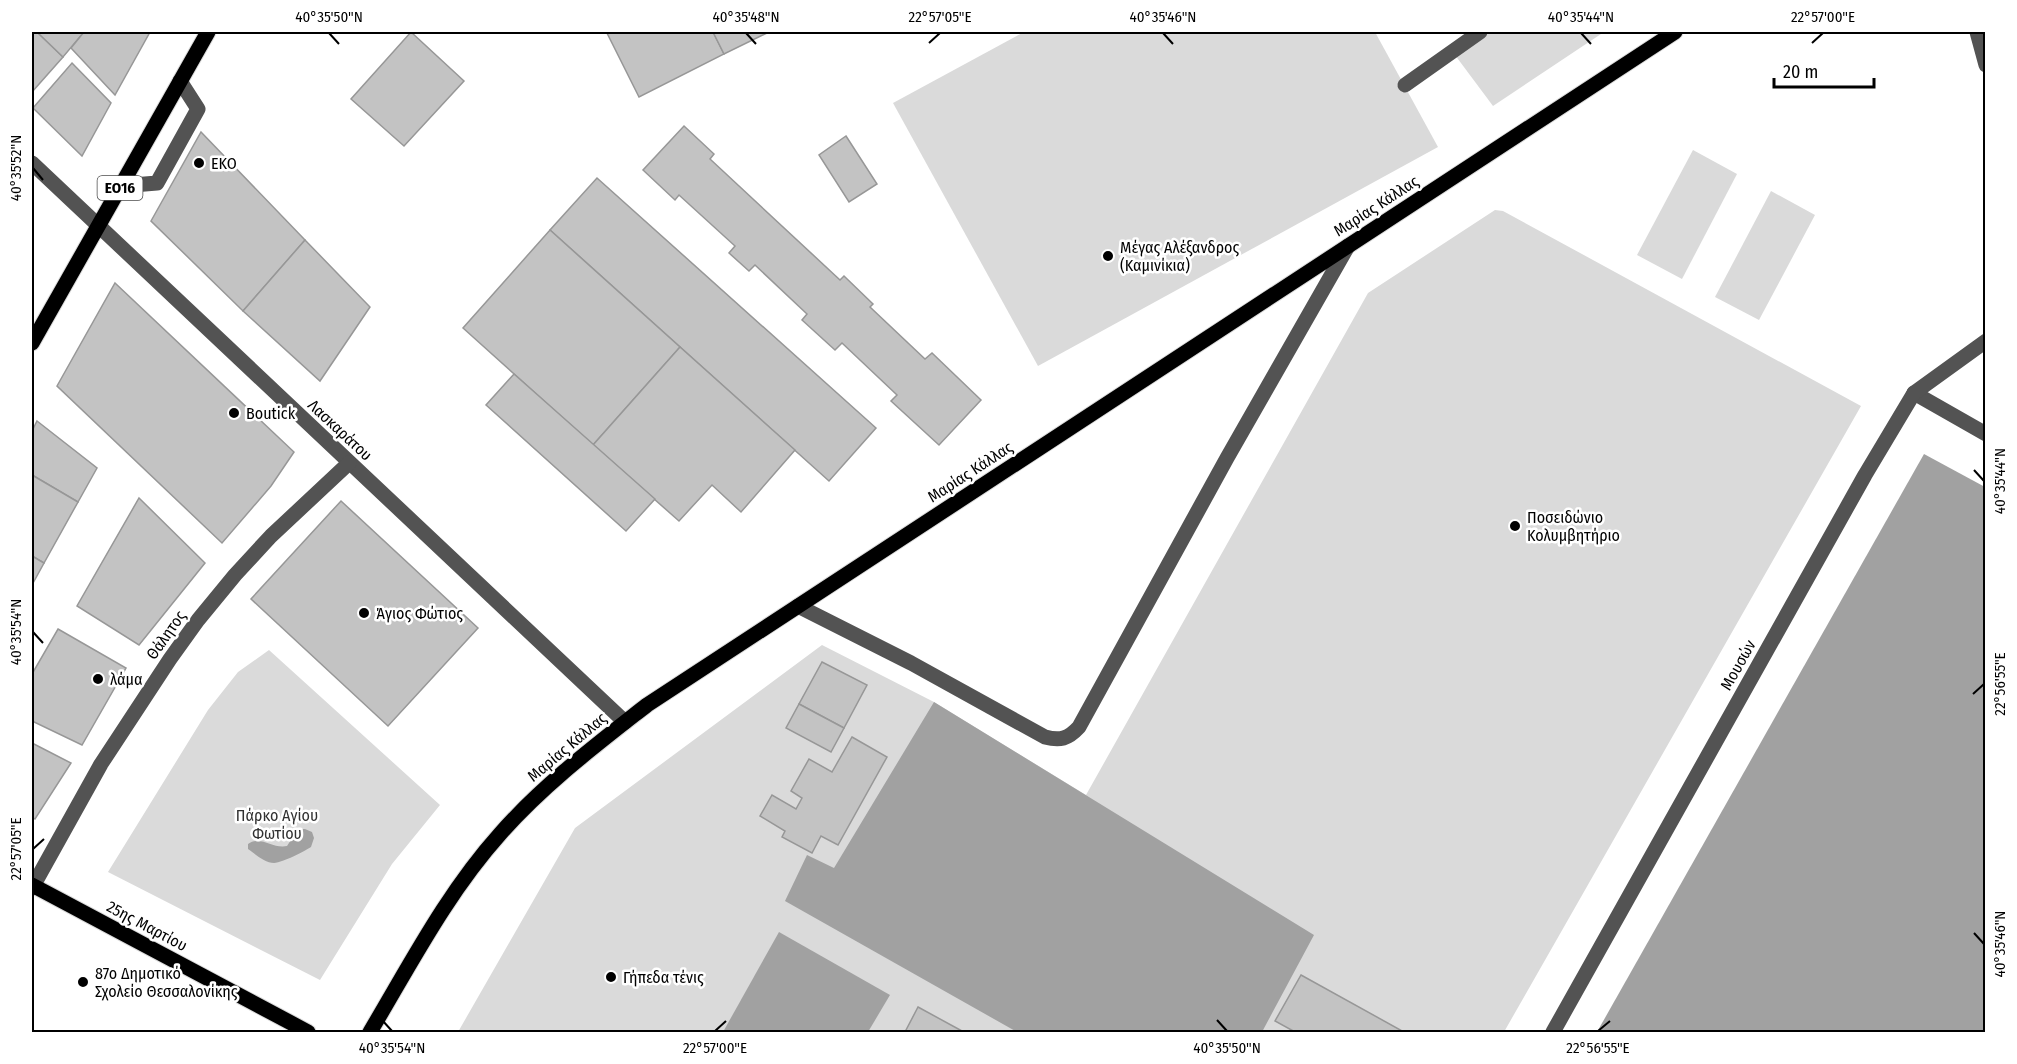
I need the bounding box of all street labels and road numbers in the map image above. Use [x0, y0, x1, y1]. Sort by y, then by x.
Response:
street label: Μαρίας Κάλλας [1330, 171, 1422, 240]
road number: ΕΟ16 [98, 176, 142, 200]
street label: Λασκαράτου [304, 395, 376, 465]
street label: Μαρίας Κάλλας [924, 437, 1016, 506]
street label: Θάλητος [142, 607, 190, 663]
street label: Μουσών [1716, 637, 1760, 693]
street label: Μαρίας Κάλλας [524, 708, 611, 786]
street label: 25ης Μαρτίου [103, 897, 191, 955]

